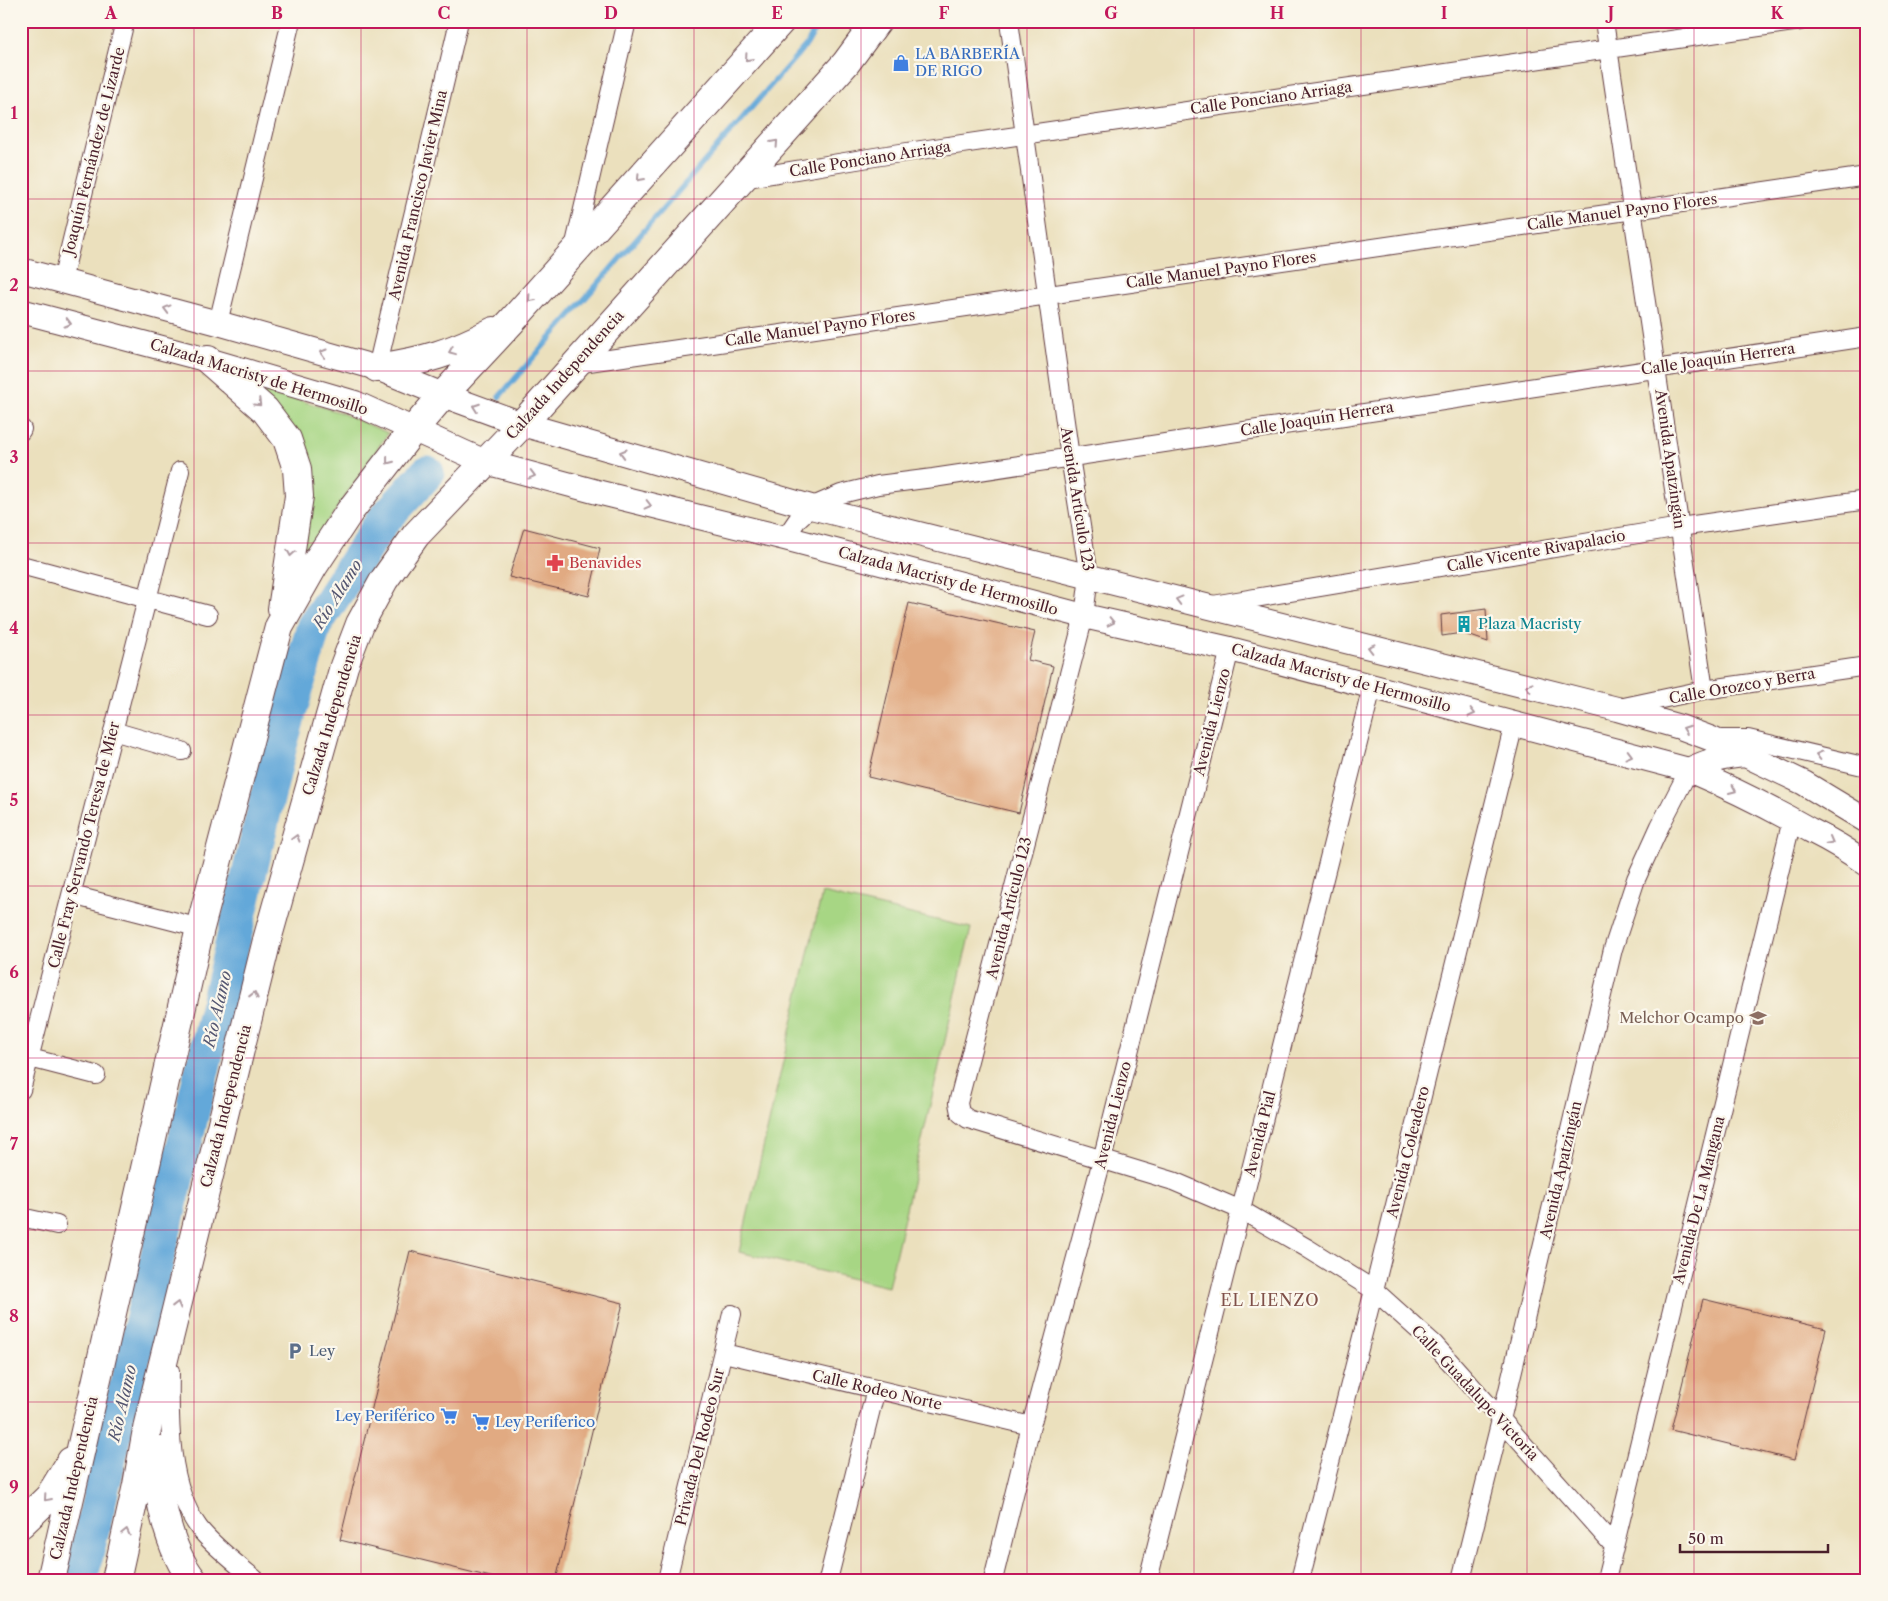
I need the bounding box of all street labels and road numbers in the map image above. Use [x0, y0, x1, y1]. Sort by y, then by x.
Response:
street label: Joaquín Fernández de Lizarde [58, 45, 129, 259]
street label: Calle Ponciano Arriaga [1189, 77, 1353, 118]
street label: Avenida Francisco Javier Mina [384, 88, 451, 303]
street label: Calle Ponciano Arriaga [788, 136, 952, 181]
street label: Calle Manuel Payno Flores [1526, 189, 1718, 234]
street label: Calle Manuel Payno Flores [1125, 247, 1317, 292]
street label: Calle Manuel Payno Flores [724, 305, 916, 350]
street label: Calzada Independencia [502, 306, 628, 443]
street label: Calzada Macristy de Hermosillo [148, 334, 370, 419]
street label: Calle Joaquín Herrera [1640, 338, 1796, 379]
street label: Avenida Apatzingán [1651, 387, 1690, 531]
street label: Calle Joaquín Herrera [1239, 397, 1395, 440]
street label: Avenida Artículo 123 [1057, 424, 1098, 572]
street label: Calle Vicente Rivapalacio [1445, 525, 1627, 576]
street label: Calzada Macristy de Hermosillo [836, 542, 1060, 619]
street label: Calzada Independencia [298, 632, 365, 798]
street label: Calzada Macristy de Hermosillo [1229, 639, 1453, 716]
street label: Calle Orozco y Berra [1667, 663, 1817, 708]
street label: Avenida Lienzo [1189, 666, 1234, 779]
street label: Calle Fray Servando Teresa de Mier [44, 719, 124, 970]
street label: Avenida Artículo 123 [981, 835, 1035, 982]
street label: Calzada Independencia [196, 1022, 255, 1189]
street label: Avenida Lienzo [1090, 1059, 1135, 1172]
street label: Avenida Coleadero [1382, 1084, 1433, 1221]
street label: Avenida Pial [1239, 1088, 1280, 1180]
street label: Avenida Apatzingán [1535, 1098, 1586, 1242]
street label: Avenida De La Mangana [1668, 1114, 1729, 1287]
street label: Calle Guadalupe Victoria [1408, 1321, 1543, 1464]
street label: Calle Rodeo Norte [810, 1365, 944, 1414]
street label: Privada Del Rodeo Sur [671, 1366, 728, 1527]
street label: Calzada Independencia [45, 1394, 102, 1562]

